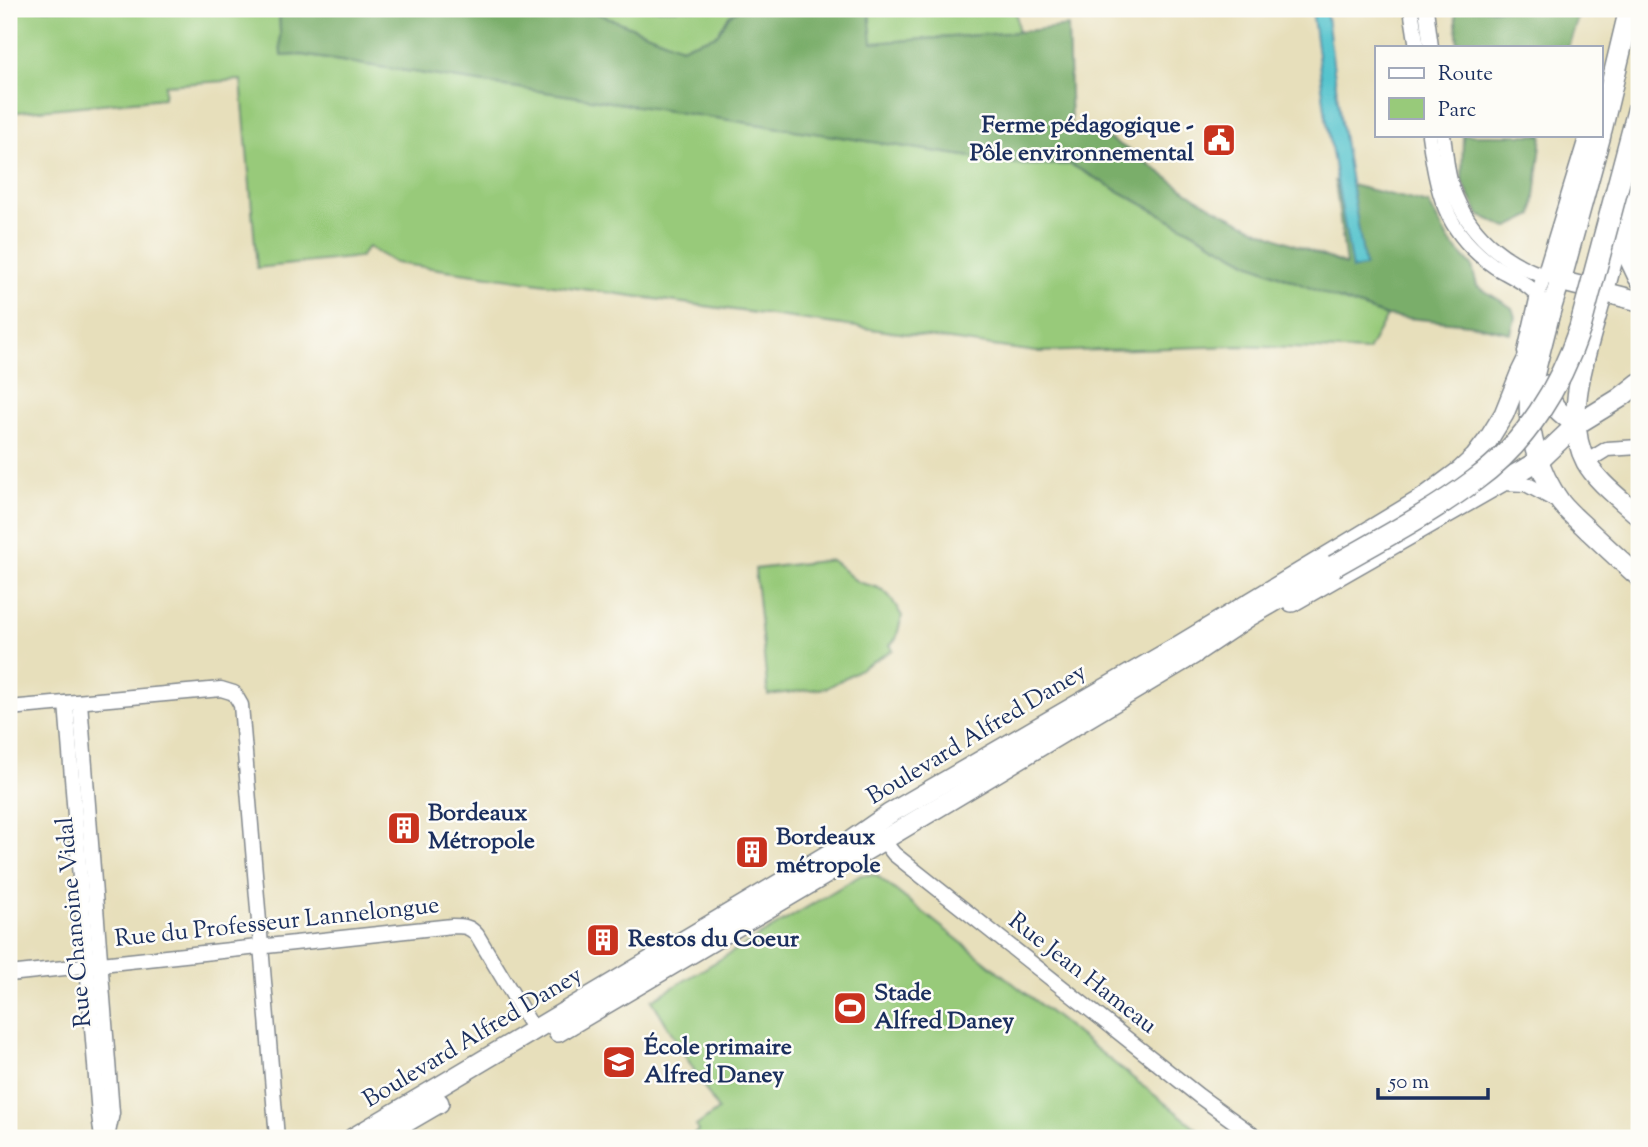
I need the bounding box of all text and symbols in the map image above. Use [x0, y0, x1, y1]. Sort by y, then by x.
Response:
legend [1375, 46, 1602, 136]
text: Route [1438, 60, 1493, 90]
text: Parc [1438, 96, 1476, 126]
place label: Ferme pédagogique - Pôle environnemental [970, 109, 1194, 171]
public building icon: Ferme pédagogique - Pôle environnemental [1200, 121, 1238, 159]
street label: Boulevard Alfred Daney [861, 656, 1093, 814]
place label: Bordeaux Métropole [428, 797, 535, 859]
building icon: Bordeaux Métropole [385, 809, 423, 847]
street label: Rue Chanoine Vidal [49, 815, 101, 1029]
place label: Bordeaux métropole [776, 821, 881, 883]
building icon: Bordeaux métropole [733, 833, 771, 871]
street label: Rue du Professeur Lannelongue [113, 889, 441, 957]
street label: Rue Jean Hameau [1000, 905, 1164, 1043]
building icon: Restos du Coeur [584, 921, 622, 959]
place label: Restos du Coeur [628, 923, 800, 957]
street label: Boulevard Alfred Daney [357, 959, 589, 1117]
place label: Stade Alfred Daney [874, 977, 1014, 1039]
sports icon: Stade Alfred Daney [831, 989, 869, 1027]
place label: École primaire Alfred Daney [644, 1031, 792, 1093]
school or university icon: École primaire Alfred Daney [600, 1043, 638, 1081]
scale bar [1378, 1056, 1489, 1100]
text: 50 m [1388, 1068, 1429, 1098]

